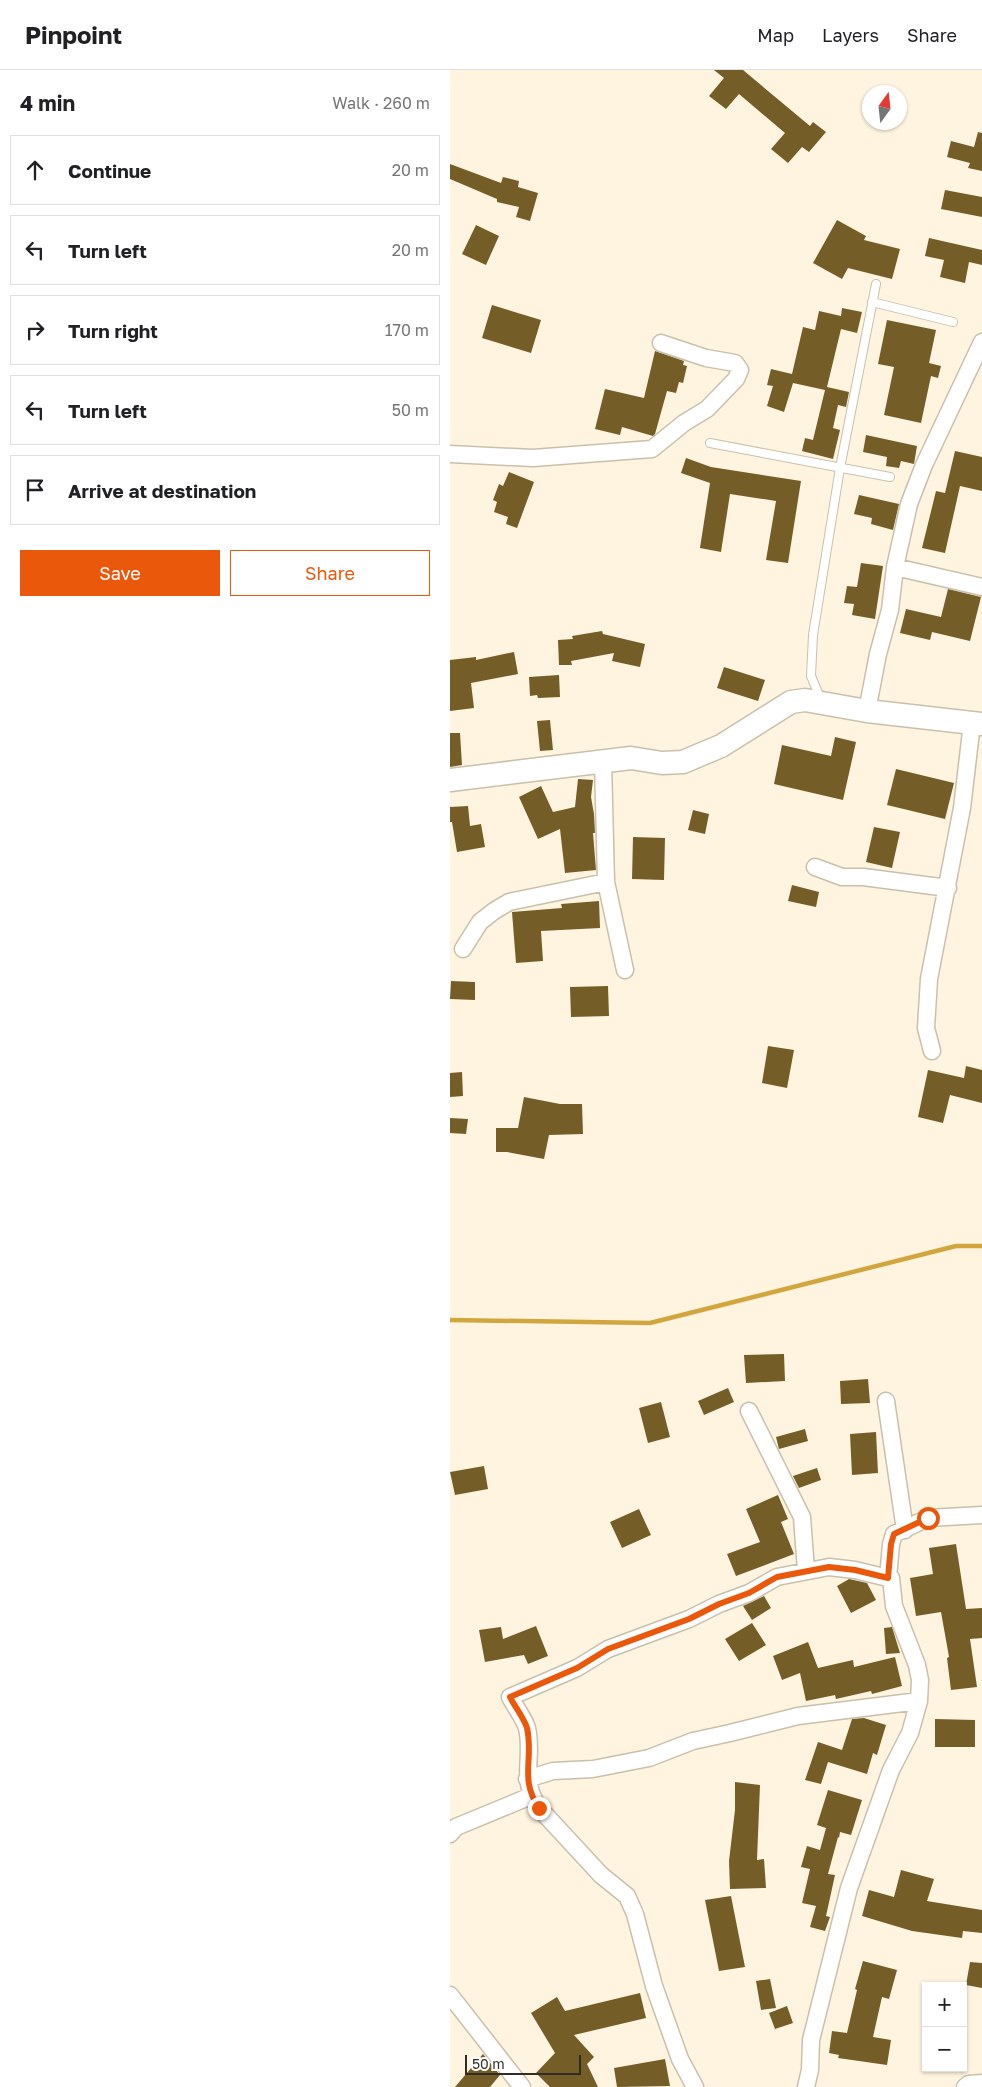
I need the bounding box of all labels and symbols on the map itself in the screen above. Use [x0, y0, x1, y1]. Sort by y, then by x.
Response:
north arrow [862, 85, 907, 130]
route start [917, 1507, 940, 1530]
route end [528, 1797, 551, 1820]
scale bar [465, 2052, 581, 2075]

